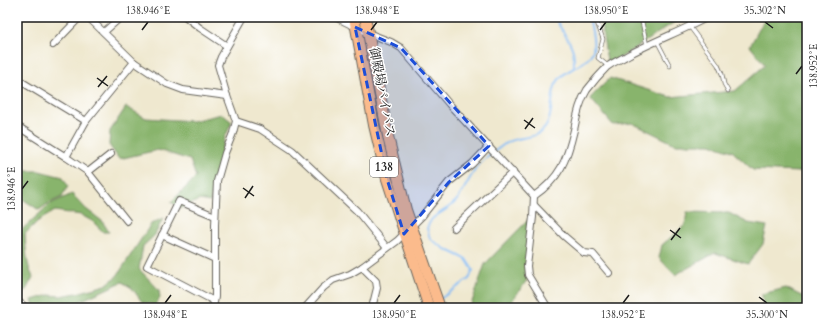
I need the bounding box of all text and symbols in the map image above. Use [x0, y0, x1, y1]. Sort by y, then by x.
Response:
text: 138.946°E [126, 4, 170, 18]
text: 138.948°E [355, 4, 399, 18]
text: 138.950°E [584, 4, 628, 18]
text: 35.302°N [744, 4, 786, 18]
text: 138.952°E [807, 44, 821, 88]
street label: 御殿場バイパス [365, 46, 399, 138]
road number: 138 [370, 157, 398, 177]
text: 138.946°E [5, 167, 19, 211]
text: 138.948°E [143, 308, 187, 322]
text: 138.950°E [372, 308, 416, 322]
text: 138.952°E [601, 308, 645, 322]
text: 35.300°N [746, 308, 788, 322]

